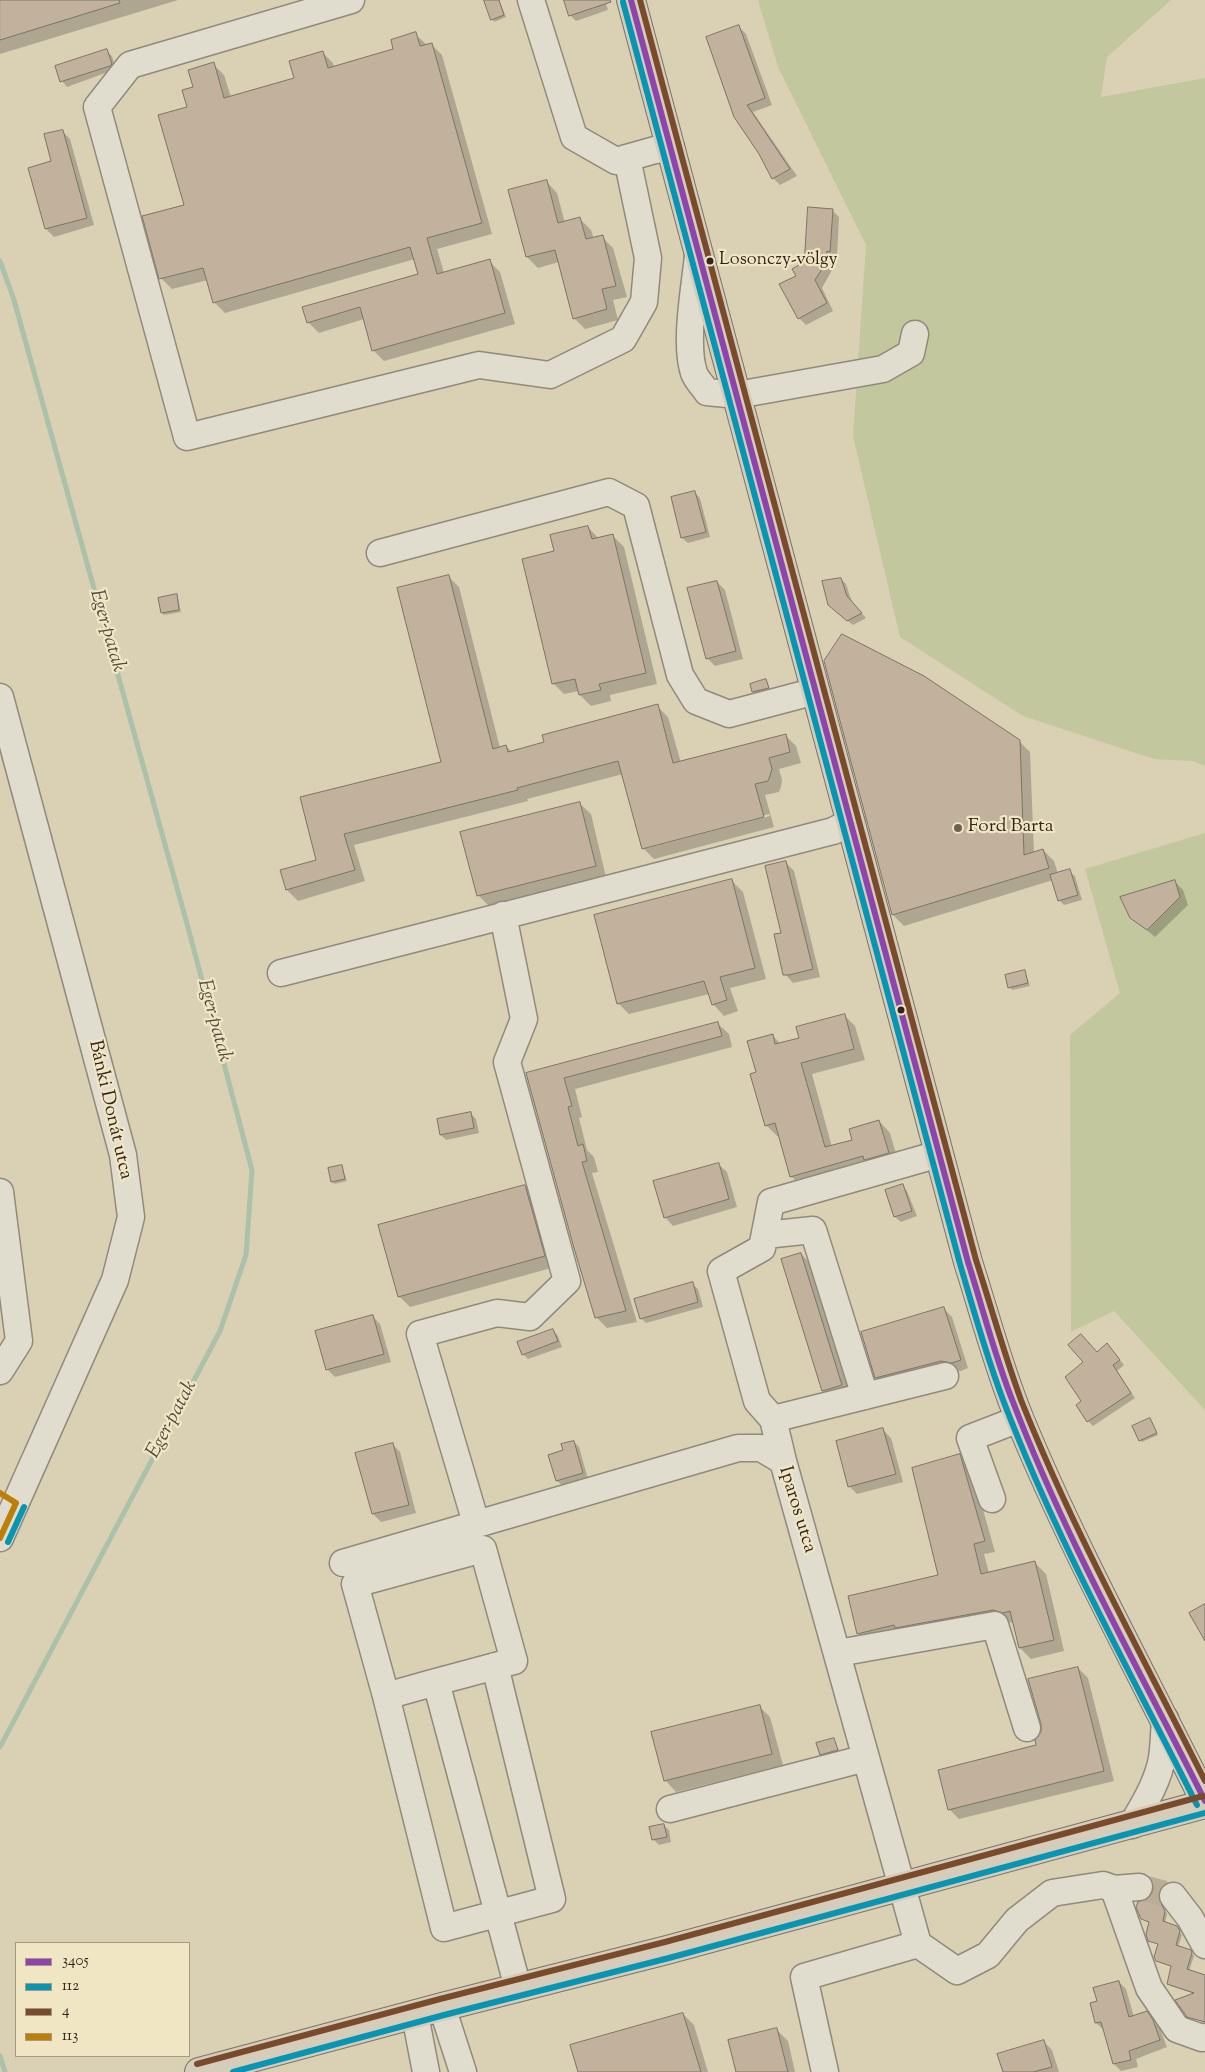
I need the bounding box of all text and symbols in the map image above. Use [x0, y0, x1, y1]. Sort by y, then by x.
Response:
place label: Losonczy-völgy [719, 250, 837, 272]
marker: Losonczy-völgy [705, 256, 715, 266]
water label: Eger-patak [83, 587, 129, 675]
place label: Ford Barta [968, 817, 1053, 839]
marker: Ford Barta [952, 822, 964, 834]
water label: Eger-patak [190, 977, 236, 1065]
unlabelled marker [896, 1005, 906, 1015]
street label: Bánki Donát utca [82, 1038, 136, 1182]
water label: Eger-patak [142, 1377, 204, 1463]
street label: Iparos utca [772, 1464, 820, 1556]
legend [15, 1942, 190, 2057]
text: 3405 [62, 1951, 89, 1972]
text: 112 [62, 1976, 79, 1997]
text: 4 [62, 2001, 70, 2022]
text: 113 [62, 2026, 78, 2047]

